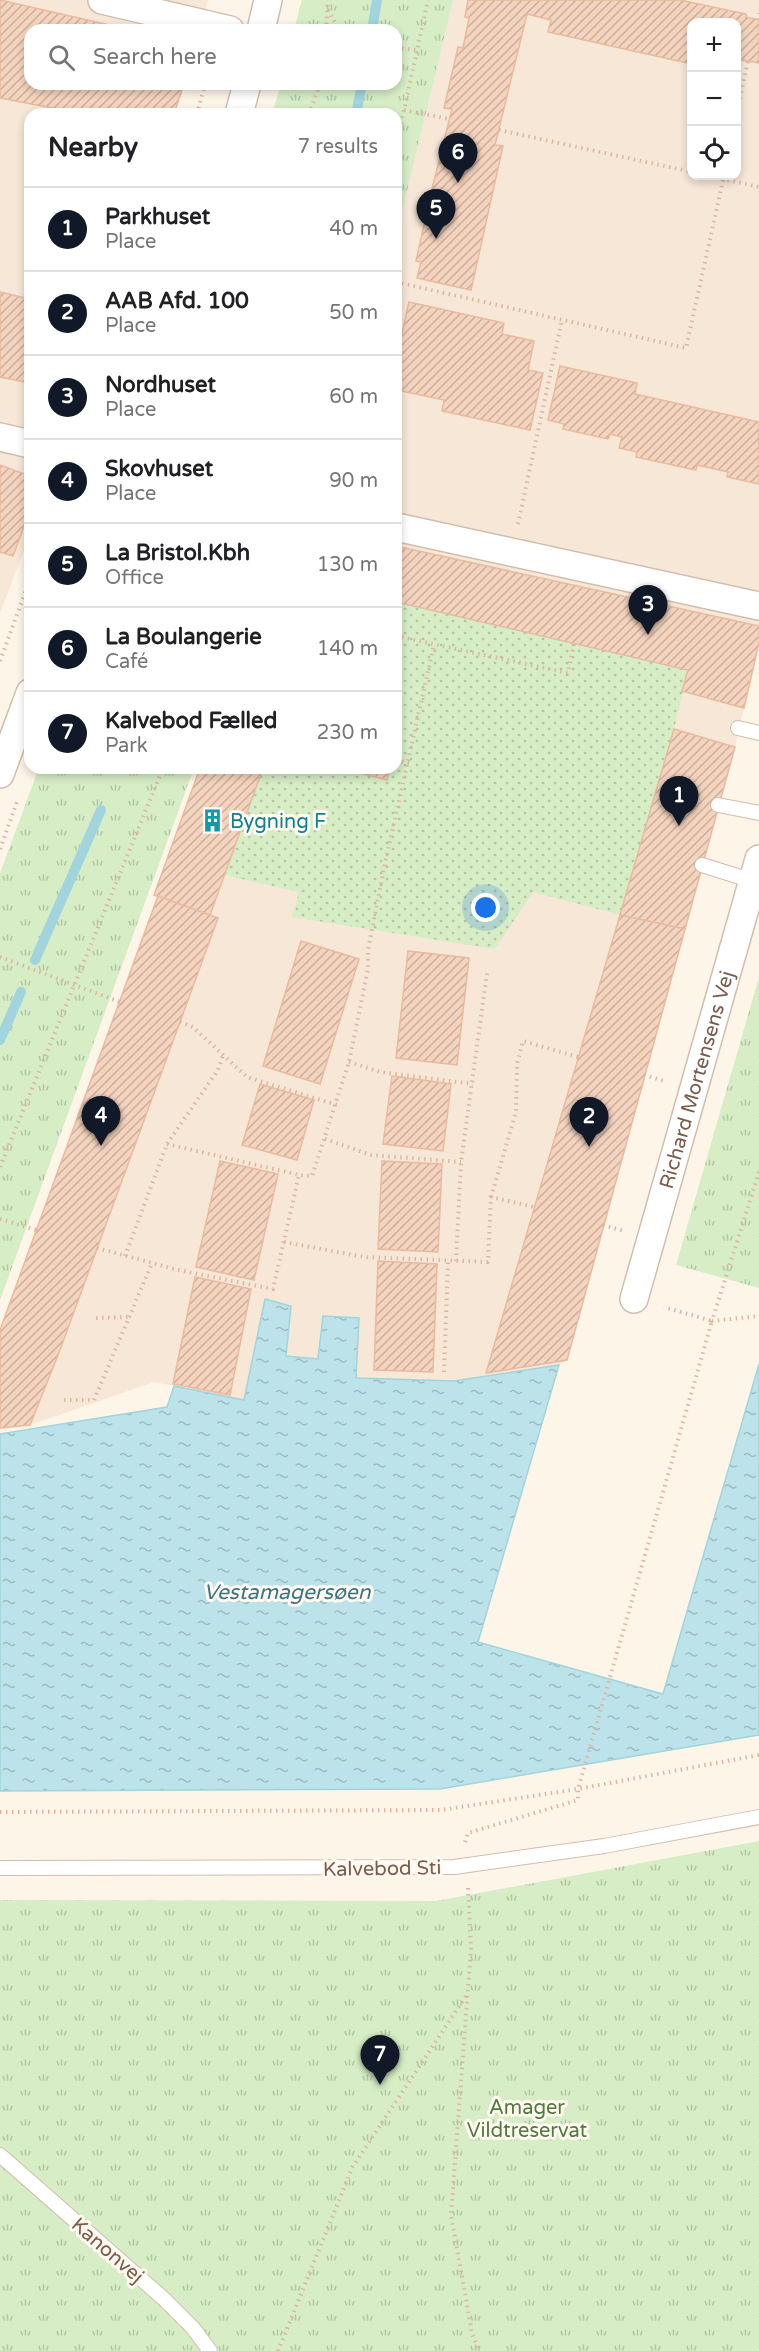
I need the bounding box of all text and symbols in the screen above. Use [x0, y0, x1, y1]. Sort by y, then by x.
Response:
map controls [687, 18, 741, 180]
button: + [687, 18, 741, 72]
search box [24, 24, 402, 90]
icon: search [45, 41, 78, 74]
text: Search here [93, 44, 217, 70]
button: − [687, 72, 741, 126]
button: locate [687, 126, 741, 180]
text: Nearby [48, 132, 138, 163]
pin: 6 [438, 134, 478, 183]
text: 7 results [298, 135, 378, 159]
pin: 5 [416, 190, 456, 239]
text: Parkhuset [105, 204, 210, 230]
text: 1 [61, 217, 74, 241]
text: 40 m [329, 217, 378, 241]
text: Place [105, 230, 156, 254]
text: AAB Afd. 100 [105, 288, 249, 314]
text: 2 [61, 301, 74, 325]
text: 50 m [329, 301, 378, 325]
text: Place [105, 314, 156, 338]
text: Nordhuset [105, 372, 216, 398]
text: 3 [61, 385, 74, 409]
text: 60 m [329, 385, 378, 409]
text: Place [105, 398, 156, 422]
text: Skovhuset [105, 456, 213, 482]
text: 4 [61, 469, 74, 493]
text: 90 m [329, 469, 378, 493]
text: Place [105, 482, 156, 506]
text: La Bristol.Kbh [105, 540, 250, 566]
text: 5 [61, 553, 74, 577]
text: 130 m [317, 553, 378, 577]
text: Office [105, 566, 164, 590]
pin: 3 [628, 586, 668, 635]
text: La Boulangerie [105, 624, 262, 650]
text: 6 [61, 637, 74, 661]
text: 140 m [317, 637, 378, 661]
text: Café [105, 650, 148, 674]
text: Kalvebod Fælled [105, 708, 277, 734]
text: 7 [61, 721, 74, 745]
text: 230 m [317, 721, 378, 745]
text: Park [105, 734, 148, 758]
pin: 1 [660, 776, 698, 826]
building icon: Bygning F [199, 808, 225, 834]
place label: Bygning F [230, 810, 326, 834]
your location [471, 893, 500, 922]
street label: Richard Mortensens Vej [655, 968, 740, 1192]
pin: 4 [82, 1096, 120, 1146]
pin: 2 [570, 1098, 608, 1147]
water label: Vestamagersøen [204, 1580, 372, 1605]
street label: Kalvebod Sti [323, 1856, 441, 1882]
pin: 7 [360, 2036, 400, 2085]
park label: Amager Vildtreservat [467, 2096, 587, 2143]
street label: Kanonvej [66, 2213, 148, 2289]

